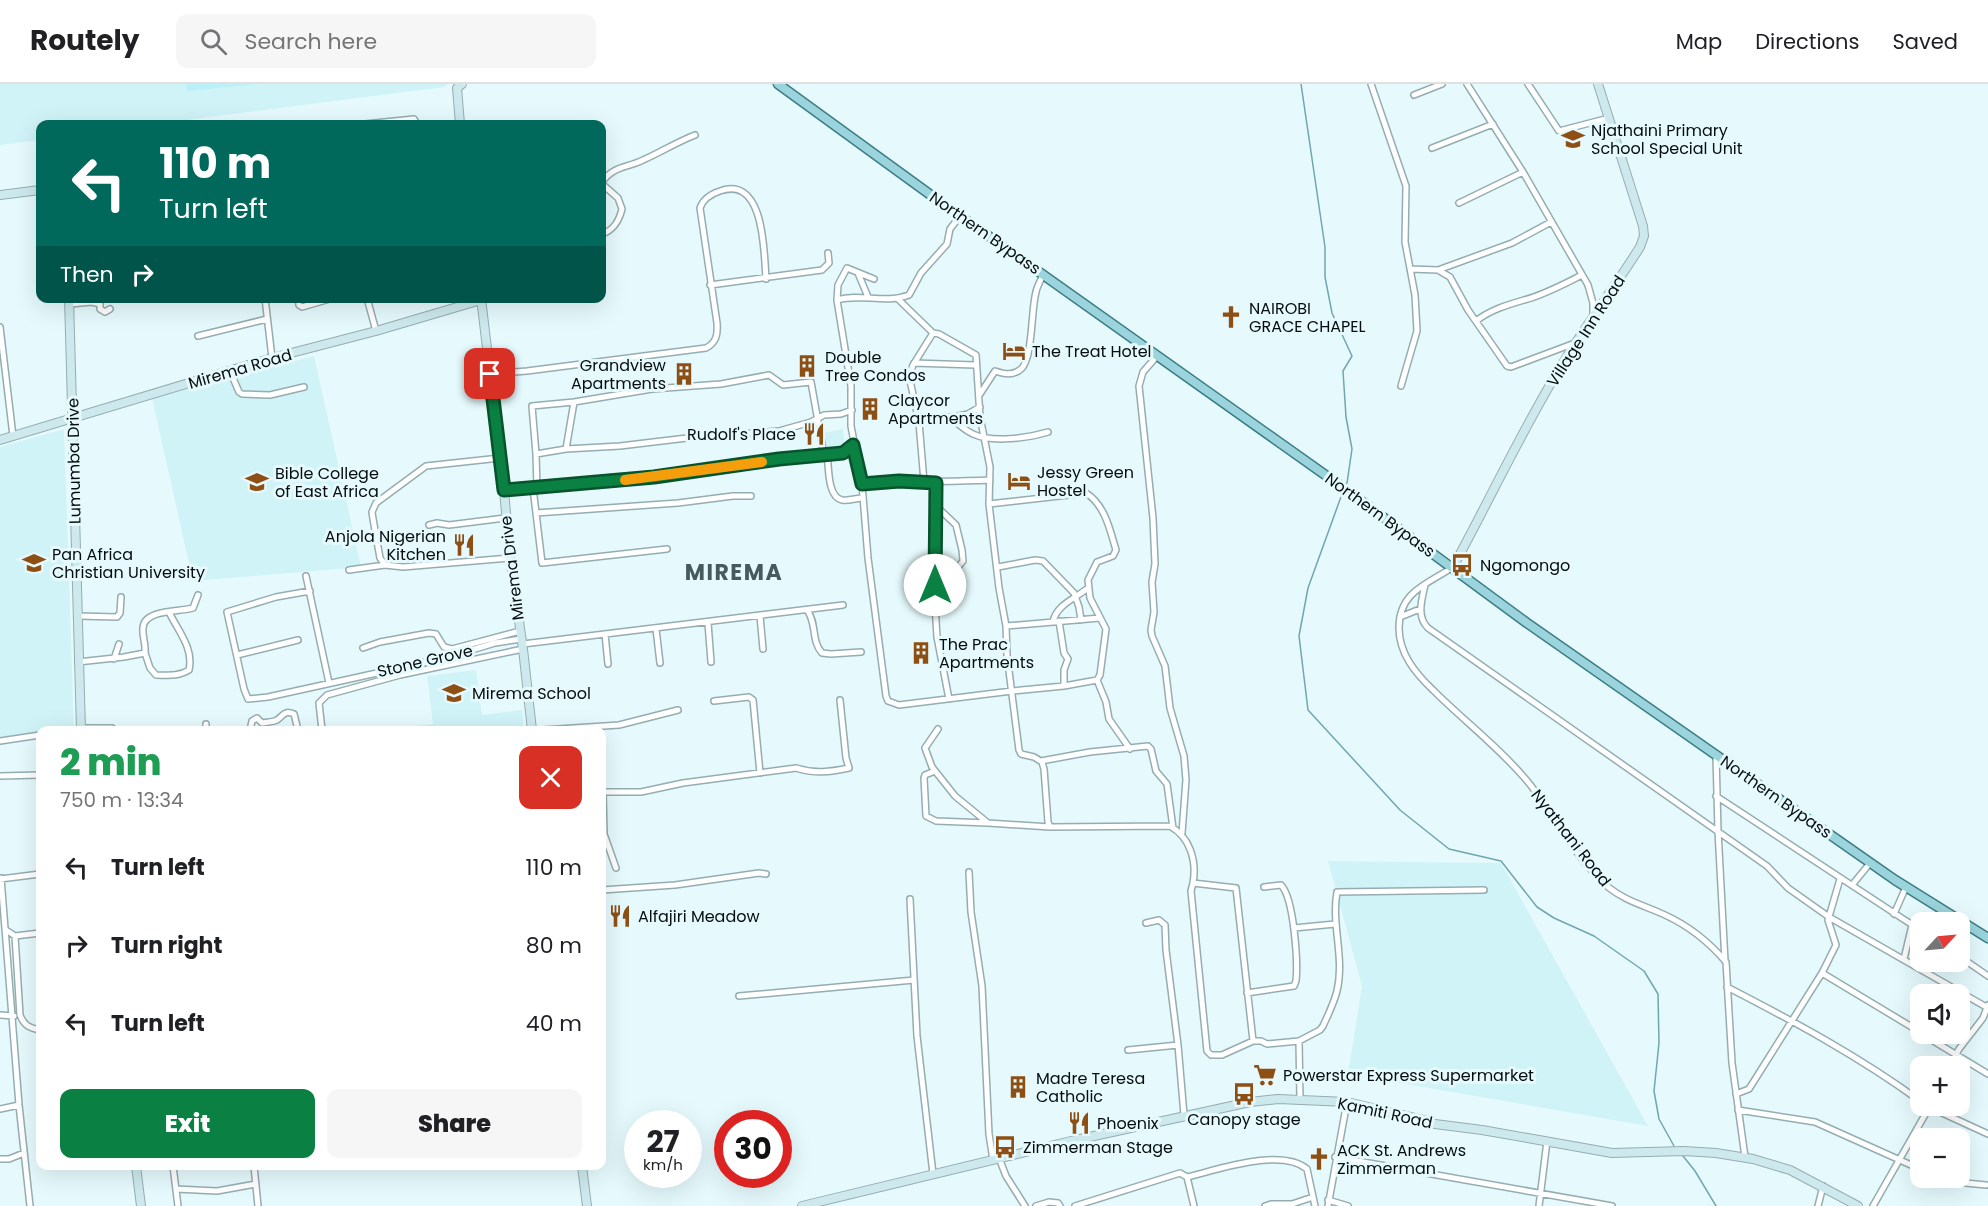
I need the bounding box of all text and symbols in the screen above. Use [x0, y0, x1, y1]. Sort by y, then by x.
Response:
search box [176, 14, 596, 68]
text: Routely [30, 21, 140, 60]
icon: search [197, 25, 230, 58]
text: Search here [245, 26, 377, 57]
text: Map [1676, 27, 1722, 56]
text: Directions [1755, 27, 1859, 56]
text: Saved [1892, 27, 1958, 56]
place label: Njathaini Primary School Special Unit [1591, 119, 1743, 160]
school or university icon: Njathaini Primary School Special Unit [1560, 126, 1586, 152]
text: 110 m [159, 134, 271, 193]
icon: left [60, 144, 138, 222]
street label: Northern Bypass [925, 186, 1045, 280]
text: Turn left [159, 190, 268, 227]
icon: right [126, 258, 159, 291]
text: Then [60, 259, 114, 290]
street label: Village Inn Road [1541, 271, 1631, 391]
place label: NAIROBI GRACE CHAPEL [1249, 297, 1365, 338]
church icon: NAIROBI GRACE CHAPEL [1218, 304, 1244, 330]
hotel icon: The Treat Hotel [1001, 338, 1027, 364]
place label: The Treat Hotel [1032, 340, 1152, 363]
street label: Mirema Road [186, 343, 294, 395]
place label: Double Tree Condos [825, 346, 926, 387]
pin [464, 348, 515, 399]
building icon: Double Tree Condos [794, 353, 820, 379]
place label: Grandview Apartments [571, 354, 666, 395]
icon: arrive [473, 357, 506, 390]
building icon: Grandview Apartments [671, 361, 697, 387]
place label: Claycor Apartments [888, 389, 983, 430]
building icon: Claycor Apartments [857, 396, 883, 422]
street label: Lumumba Drive [61, 398, 87, 524]
restaurant icon: Rudolf's Place [801, 421, 827, 447]
place label: Rudolf's Place [687, 423, 796, 446]
place label: Jessy Green Hostel [1037, 461, 1134, 502]
place label: Bible College of East Africa [275, 462, 379, 503]
street label: Northern Bypass [1320, 467, 1440, 563]
hotel icon: Jessy Green Hostel [1006, 468, 1032, 494]
school or university icon: Bible College of East Africa [244, 469, 270, 495]
street label: Mirema Drive [494, 514, 530, 622]
place label: Anjola Nigerian Kitchen [325, 525, 446, 566]
restaurant icon: Anjola Nigerian Kitchen [451, 532, 477, 558]
place label: Pan Africa Christian University [52, 543, 205, 584]
school or university icon: Pan Africa Christian University [21, 550, 47, 576]
bus stop icon: Ngomongo [1449, 552, 1475, 578]
position arrow [903, 553, 967, 617]
place label: Ngomongo [1480, 554, 1570, 577]
district label: MIREMA [685, 557, 783, 588]
place label: The Prac Apartments [939, 633, 1034, 674]
street label: Stone Grove [375, 639, 475, 683]
building icon: The Prac Apartments [908, 640, 934, 666]
school or university icon: Mirema School [441, 680, 467, 706]
place label: Mirema School [472, 682, 591, 705]
text: 2 min [60, 737, 162, 788]
button: close [519, 746, 582, 809]
street label: Northern Bypass [1716, 750, 1836, 844]
street label: Nyathani Road [1526, 784, 1616, 892]
text: 750 m · 13:34 [60, 786, 184, 814]
icon: left [60, 851, 93, 884]
text: Turn left [111, 852, 205, 883]
text: 110 m [526, 852, 582, 883]
restaurant icon: Alfajiri Meadow [607, 903, 633, 929]
place label: Alfajiri Meadow [638, 905, 760, 928]
north arrow [1910, 912, 1970, 972]
map controls [1910, 912, 1970, 1188]
icon: right [60, 929, 93, 962]
text: Turn right [111, 930, 222, 961]
text: 80 m [526, 930, 582, 961]
button: sound [1910, 984, 1970, 1044]
icon: left [60, 1007, 93, 1040]
text: Turn left [111, 1008, 205, 1039]
text: 40 m [526, 1008, 582, 1039]
button: + [1910, 1056, 1970, 1116]
supermarket icon: Powerstar Express Supermarket [1252, 1062, 1278, 1088]
place label: Powerstar Express Supermarket [1283, 1064, 1534, 1087]
place label: Madre Teresa Catholic [1036, 1067, 1145, 1108]
building icon: Madre Teresa Catholic [1005, 1074, 1031, 1100]
bus stop icon: Canopy stage [1231, 1081, 1257, 1107]
button: Exit [60, 1089, 315, 1158]
button: Share [327, 1089, 582, 1158]
street label: Kamiti Road [1335, 1092, 1435, 1134]
place label: Canopy stage [1187, 1108, 1301, 1131]
speed limit sign: 30 [714, 1110, 792, 1188]
restaurant icon: Phoenix [1066, 1110, 1092, 1136]
place label: Phoenix [1097, 1112, 1159, 1135]
text: 27 [646, 1120, 680, 1163]
button: − [1910, 1128, 1970, 1188]
bus stop icon: Zimmerman Stage [992, 1134, 1018, 1160]
place label: Zimmerman Stage [1023, 1136, 1173, 1159]
place label: ACK St. Andrews Zimmerman [1337, 1139, 1466, 1180]
church icon: ACK St. Andrews Zimmerman [1306, 1146, 1332, 1172]
text: km/h [643, 1154, 683, 1175]

